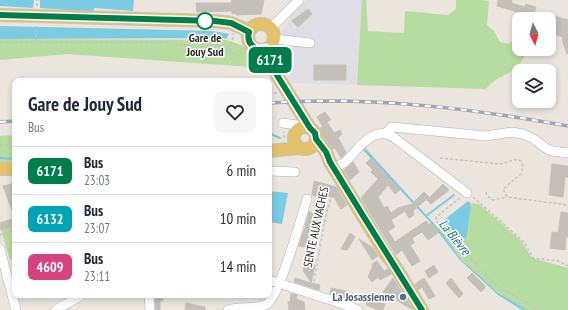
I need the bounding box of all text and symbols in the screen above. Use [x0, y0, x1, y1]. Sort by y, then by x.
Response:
marker: Gare de Jouy Sud [196, 12, 214, 30]
north arrow [512, 12, 556, 56]
map controls [512, 12, 556, 108]
place label: Gare de Jouy Sud [185, 30, 224, 59]
line badge: 6171 [242, 47, 298, 73]
text: 6171 [257, 51, 283, 69]
button: layers [512, 64, 556, 108]
button: heart [214, 91, 256, 133]
text: Gare de Jouy Sud [28, 92, 142, 116]
text: Bus [28, 119, 44, 136]
text: Bus [84, 153, 103, 172]
text: 6 min [226, 161, 256, 180]
text: 6171 [37, 162, 63, 180]
text: 23:03 [84, 172, 110, 189]
street label: SENTE AUX VACHES [300, 185, 331, 269]
text: Bus [84, 201, 103, 220]
text: 10 min [220, 209, 256, 228]
text: 6132 [37, 210, 63, 228]
water label: La Bièvre [435, 216, 475, 260]
text: 23:07 [84, 220, 110, 237]
text: Bus [84, 249, 103, 268]
text: 14 min [220, 257, 256, 276]
text: 4609 [37, 258, 63, 276]
text: 23:11 [84, 268, 110, 285]
place label: La Josassienne [332, 289, 395, 304]
marker: La Josassienne [398, 292, 408, 302]

